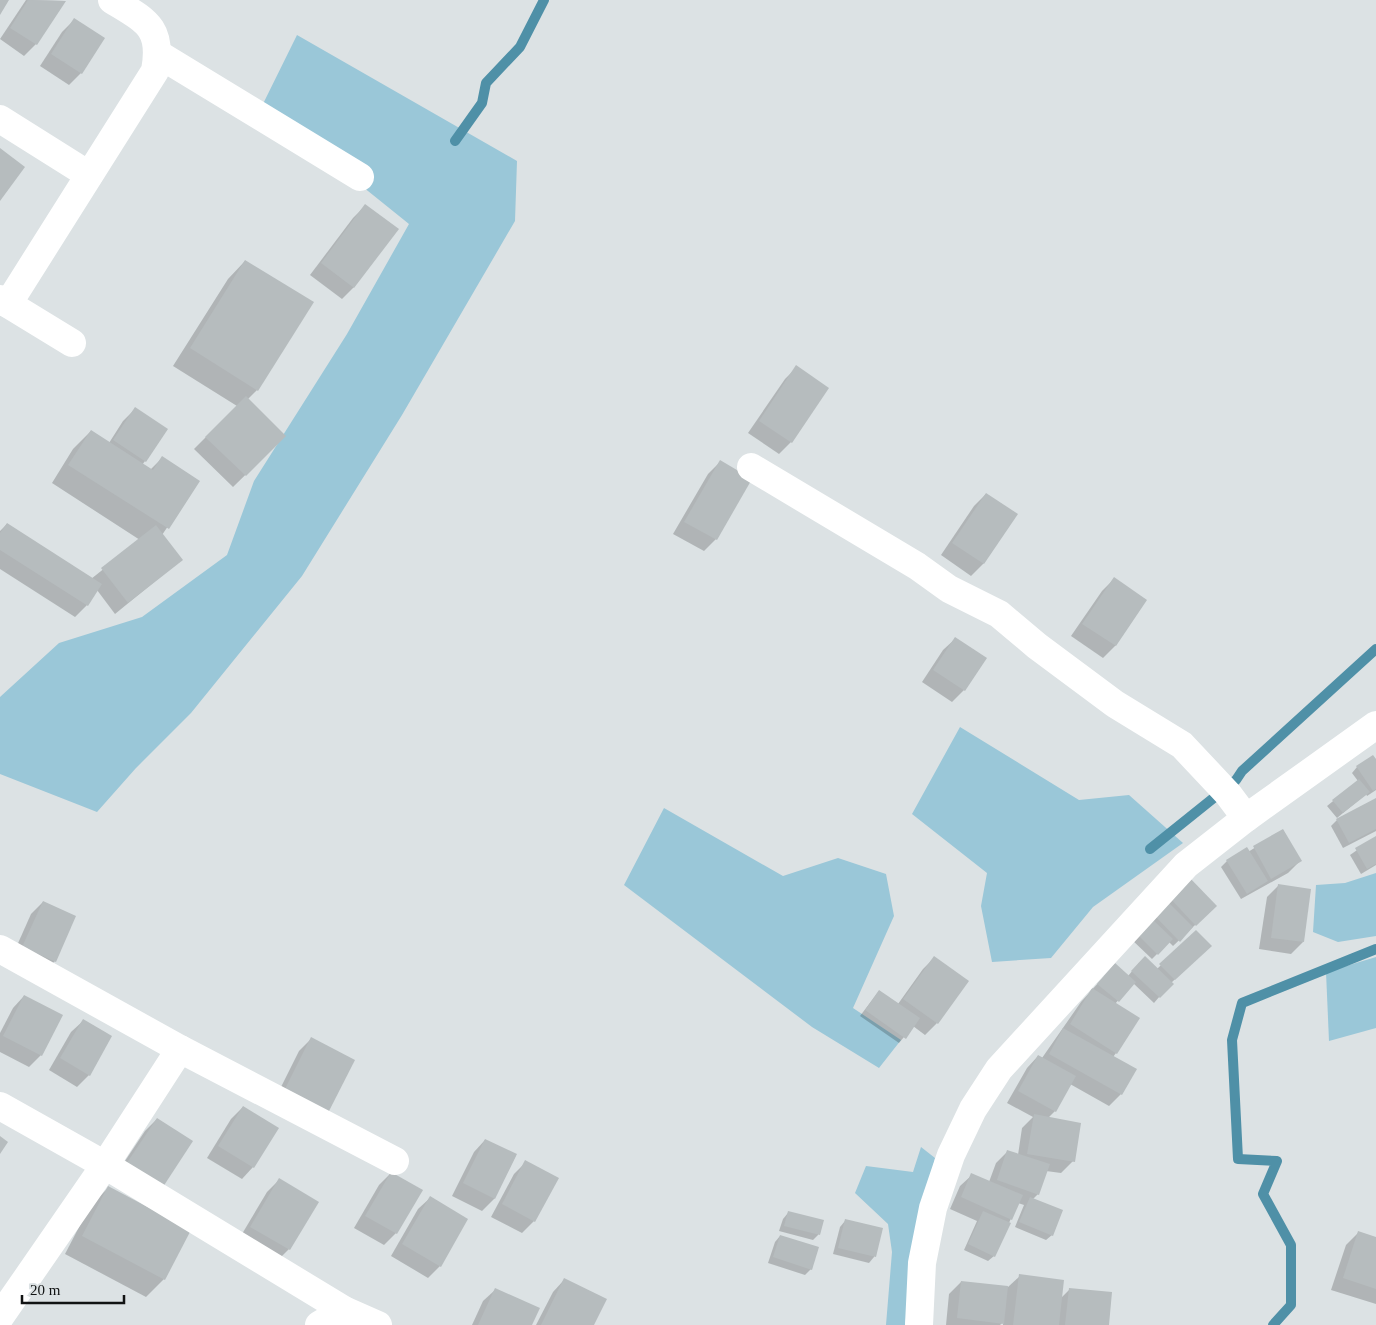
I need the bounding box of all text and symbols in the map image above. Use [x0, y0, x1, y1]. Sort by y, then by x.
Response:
scale bar [22, 1272, 125, 1304]
text: 20 m [30, 1282, 61, 1298]

